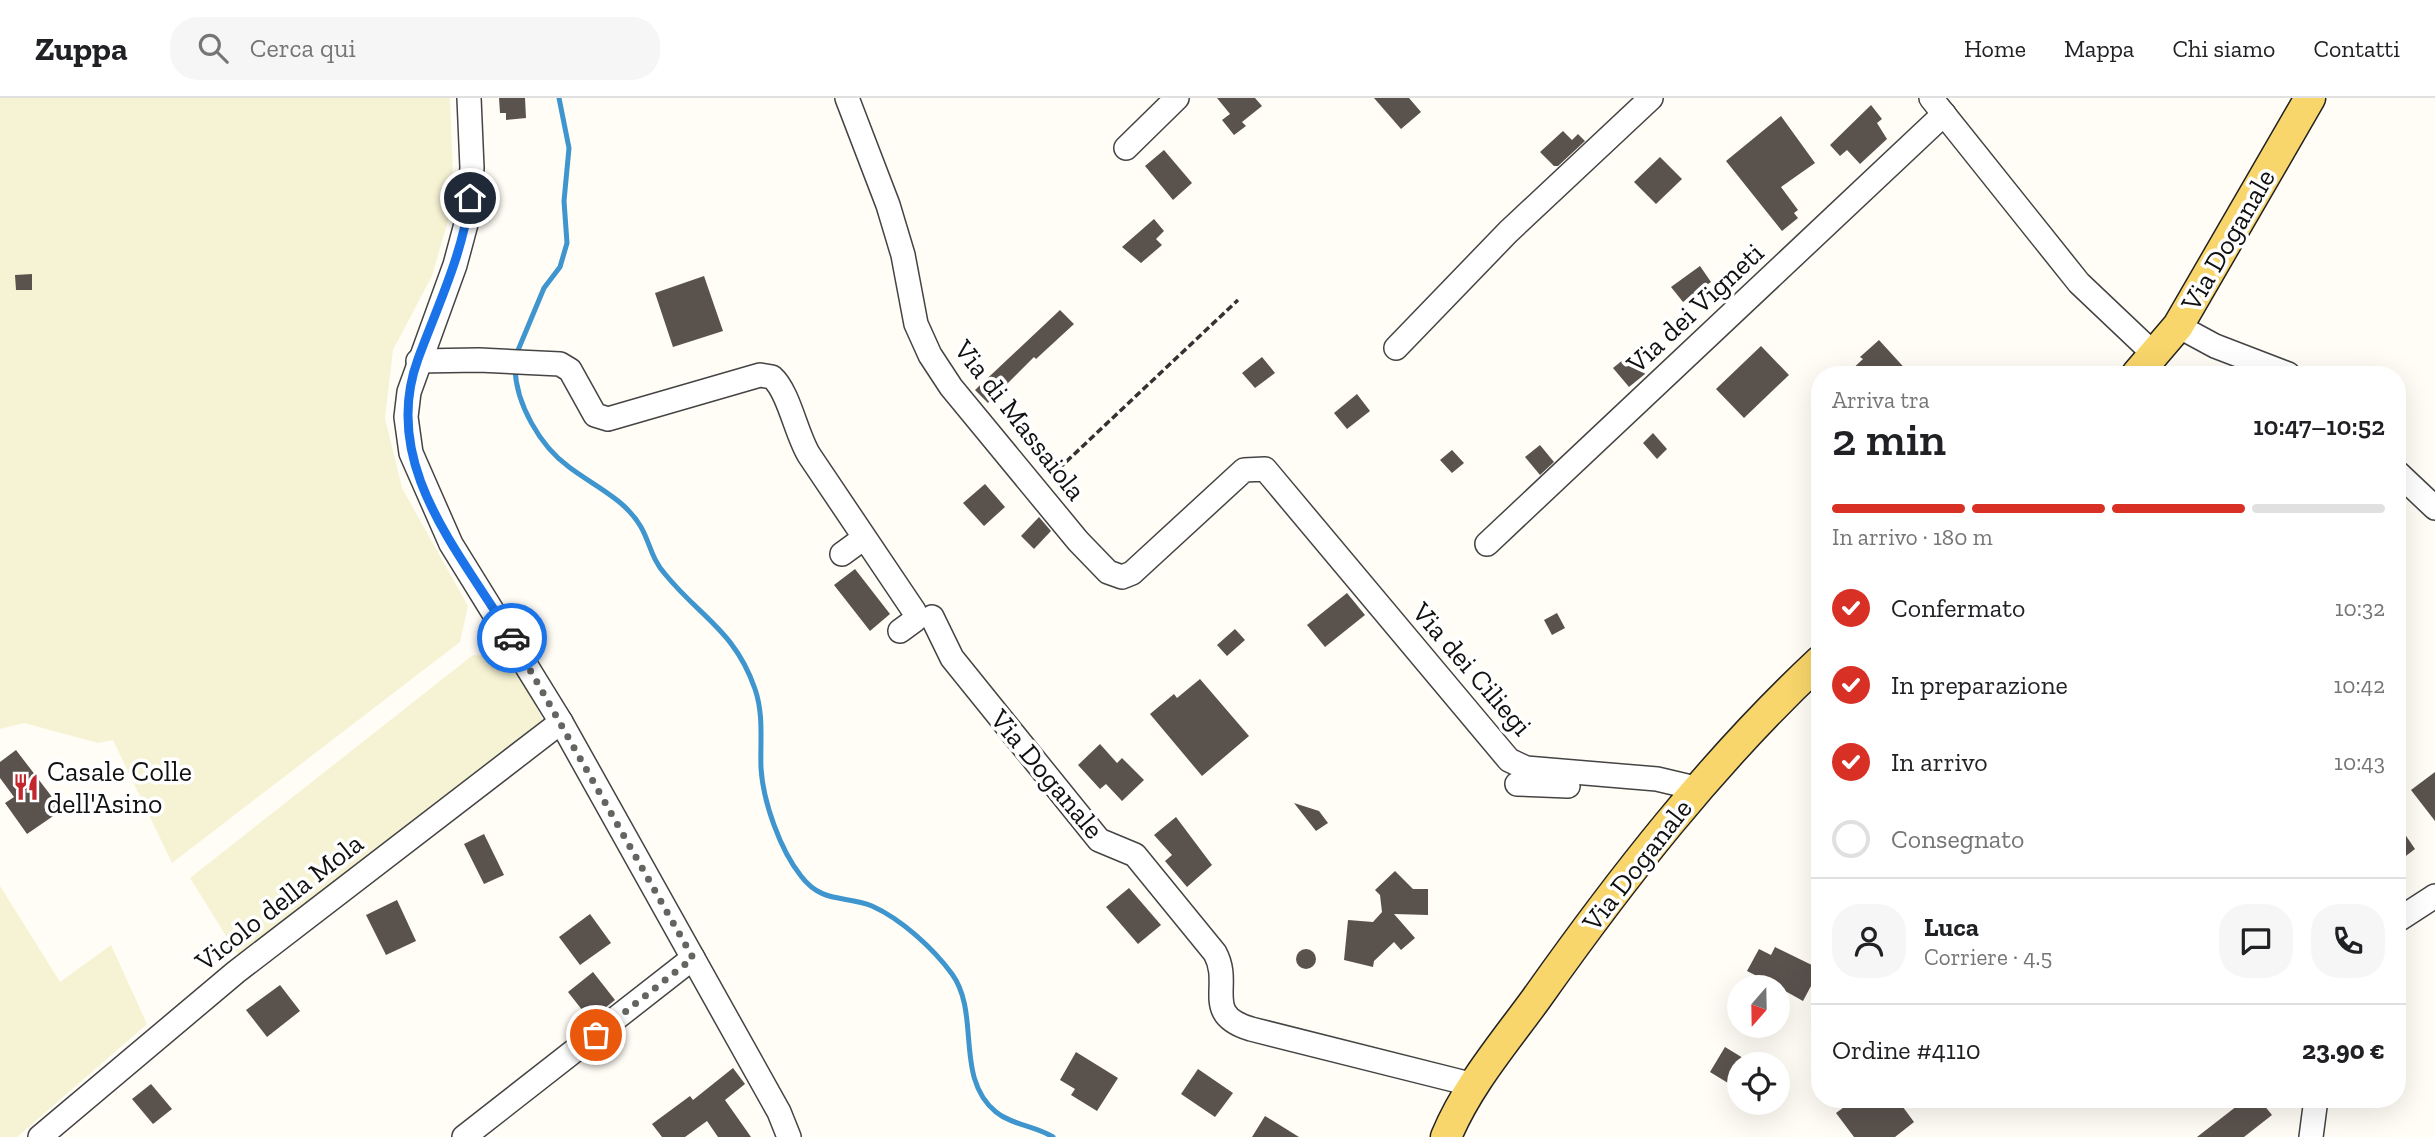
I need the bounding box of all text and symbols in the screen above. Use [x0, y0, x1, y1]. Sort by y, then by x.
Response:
search box [170, 17, 660, 80]
text: Zuppa [35, 29, 128, 68]
icon: search [194, 29, 232, 67]
text: Cerca qui [250, 32, 356, 64]
text: Home [1964, 34, 2026, 63]
text: Mappa [2064, 34, 2134, 63]
text: Chi siamo [2172, 34, 2275, 63]
text: Contatti [2313, 34, 2400, 63]
street label: Via Doganale [2174, 163, 2282, 318]
pin [440, 168, 500, 228]
icon: home [451, 179, 489, 217]
street label: Via dei Vigneti [1619, 236, 1770, 381]
street label: Via di Massaiola [947, 333, 1093, 507]
text: Arriva tra [1832, 386, 1930, 414]
text: 10:47–10:52 [2253, 410, 2385, 442]
text: 2 min [1832, 412, 1946, 467]
text: In arrivo · 180 m [1832, 523, 1993, 551]
icon: check [1832, 589, 1870, 627]
text: Confermato [1891, 592, 2025, 624]
text: 10:32 [2335, 594, 2385, 622]
street label: Via dei Ciliegi [1405, 595, 1539, 742]
courier [477, 603, 547, 673]
icon: car [493, 619, 531, 657]
icon: check [1832, 666, 1870, 704]
text: In preparazione [1891, 669, 2068, 701]
text: 10:42 [2334, 671, 2385, 699]
street label: Via Doganale [983, 702, 1111, 845]
icon: check [1832, 743, 1870, 781]
text: In arrivo [1891, 746, 1988, 778]
text: 10:43 [2334, 748, 2385, 776]
place label: Casale Colle dell'Asino [47, 755, 192, 820]
restaurant icon: Casale Colle dell'Asino [11, 772, 41, 802]
street label: Via Doganale [1575, 792, 1699, 938]
text: Consegnato [1891, 823, 2024, 855]
street label: Vicolo della Mola [188, 826, 370, 978]
button: person [1832, 904, 1906, 978]
button: chat [2219, 904, 2293, 978]
button: phone [2311, 904, 2385, 978]
text: Luca [1924, 911, 1979, 943]
text: Corriere · 4.5 [1924, 943, 2052, 971]
north arrow [1727, 975, 1790, 1038]
map controls [1727, 975, 1790, 1115]
pin [566, 1005, 626, 1065]
icon: bag [577, 1016, 615, 1054]
text: Ordine #4110 [1832, 1034, 1981, 1066]
text: 23.90 € [2302, 1034, 2385, 1066]
button: locate [1727, 1052, 1790, 1115]

